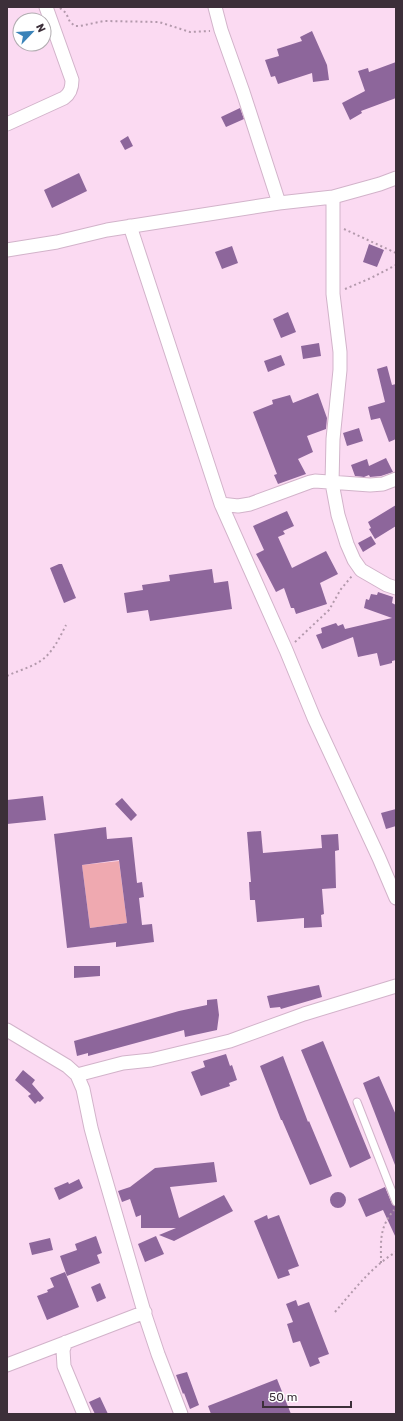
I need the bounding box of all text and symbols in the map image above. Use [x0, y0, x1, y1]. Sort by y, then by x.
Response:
north arrow [12, 12, 52, 52]
text: N [33, 22, 48, 34]
scale bar [263, 1383, 351, 1409]
text: 50 m [269, 1390, 297, 1404]

